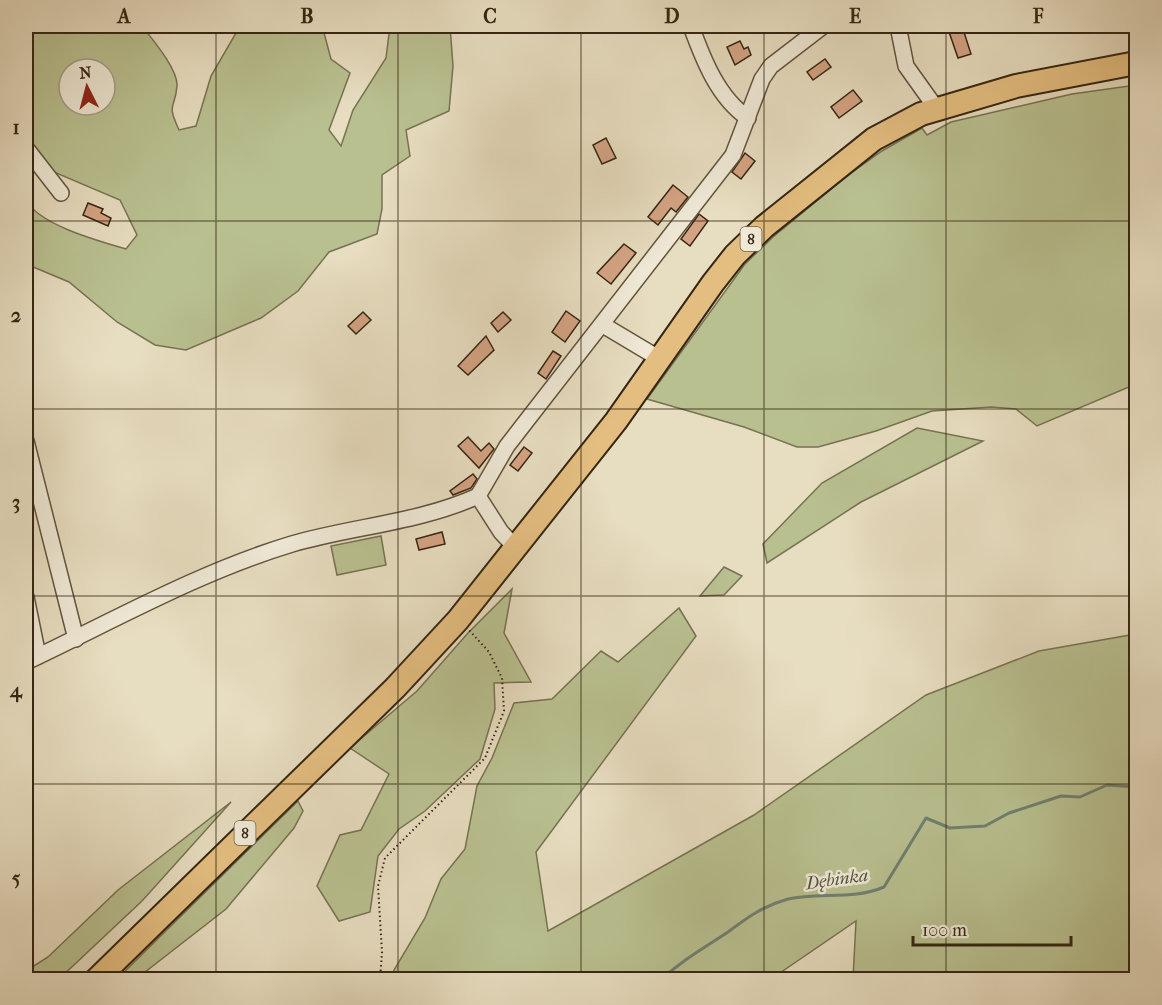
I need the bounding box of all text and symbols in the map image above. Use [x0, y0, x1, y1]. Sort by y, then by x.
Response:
text: A [116, 5, 132, 28]
text: B [300, 5, 314, 28]
text: C [483, 5, 497, 28]
text: D [664, 5, 680, 28]
text: E [849, 5, 861, 28]
text: F [1032, 5, 1044, 28]
north arrow [57, 57, 117, 117]
text: N [78, 62, 93, 83]
text: 1 [12, 116, 20, 139]
road number: 8 [740, 227, 762, 251]
text: 2 [11, 304, 21, 327]
text: 3 [12, 491, 20, 514]
text: 4 [9, 679, 23, 703]
road number: 8 [234, 821, 256, 845]
water label: Dębinka [804, 865, 870, 894]
text: 5 [12, 867, 21, 890]
scale bar [913, 909, 1070, 947]
text: 100 m [922, 920, 967, 941]

